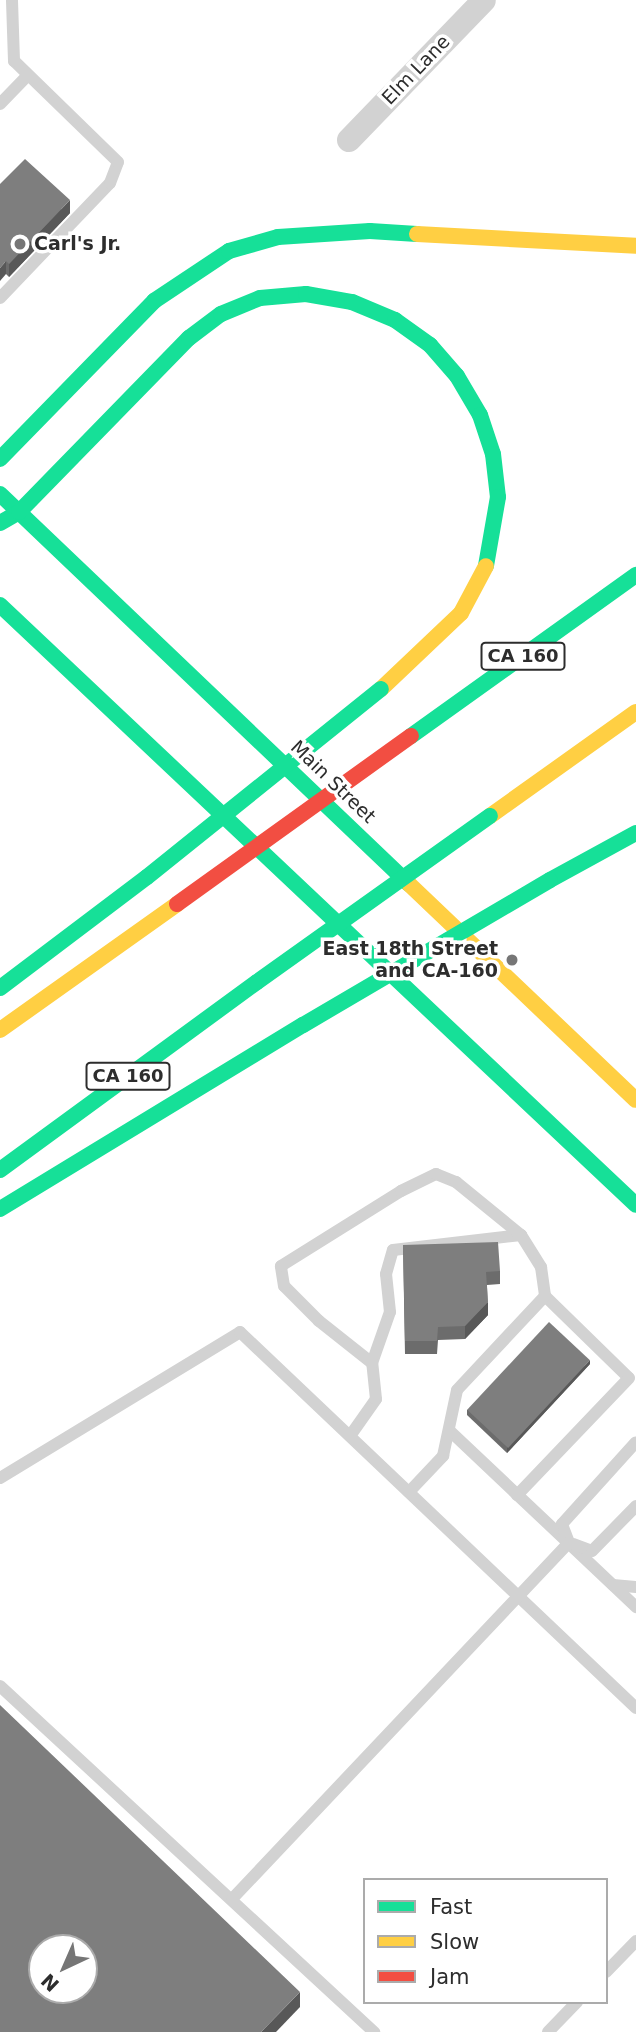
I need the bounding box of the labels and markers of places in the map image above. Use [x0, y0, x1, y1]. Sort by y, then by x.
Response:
place label: Carl's Jr. [34, 233, 121, 255]
marker: Carl's Jr. [12, 236, 28, 252]
place label: East 18th Street and CA-160 [323, 938, 498, 982]
marker: East 18th Street and CA-160 [504, 952, 520, 968]

